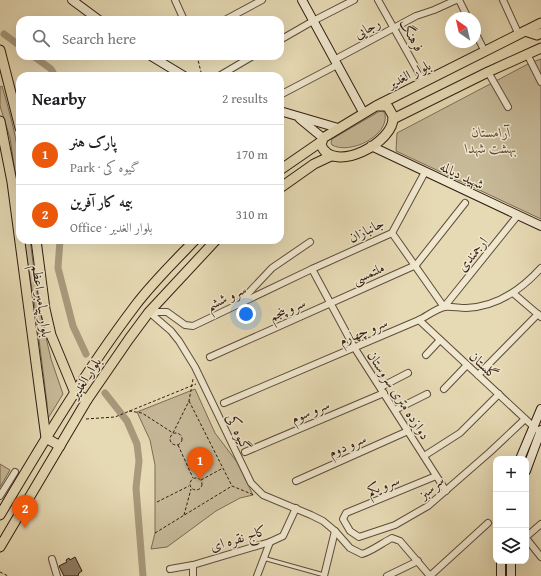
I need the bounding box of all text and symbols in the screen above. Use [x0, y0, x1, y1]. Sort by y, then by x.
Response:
north arrow [445, 12, 481, 48]
street label: رجایی [350, 13, 384, 43]
street label: فرهنگ [395, 15, 429, 55]
search box [16, 16, 284, 60]
icon: search [30, 27, 52, 49]
text: Search here [62, 28, 136, 49]
street label: بلوار الغدیر [382, 55, 434, 94]
text: Nearby [32, 86, 86, 111]
text: 2 results [222, 89, 268, 108]
park label: آرامستان بهشت شهدا [464, 122, 517, 158]
text: پارک هنر [70, 131, 116, 152]
text: 1 [42, 145, 48, 164]
text: 170 m [236, 145, 268, 164]
street label: شهید دیالمه [437, 156, 488, 194]
text: Park · گیوه کی [70, 158, 140, 177]
text: بیمه کار آفرین [70, 191, 132, 212]
text: 2 [42, 205, 48, 224]
text: 310 m [236, 205, 268, 224]
street label: جانبازان [345, 213, 387, 247]
text: Office · بلوار الغدیر [70, 218, 153, 237]
street label: ارجمندی [452, 232, 492, 276]
street label: ملتمسی [349, 257, 387, 289]
street label: بلوار پیامبر اعظم [23, 263, 57, 339]
street label: سرو ششم [203, 279, 251, 319]
street label: سرو پنجم [266, 292, 310, 330]
your location [236, 304, 256, 324]
street label: سرو چهارم [336, 312, 392, 353]
street label: دوازده متری سروستان [363, 346, 435, 444]
street label: گلستان [465, 346, 503, 384]
street label: بلوار الغدیر [63, 353, 106, 405]
street label: سرو سوم [288, 394, 334, 431]
street label: گیوه کی [221, 410, 257, 454]
street label: سرو دوم [325, 428, 370, 465]
pin: 1 [187, 447, 213, 480]
map controls [493, 456, 529, 564]
button: + [493, 456, 529, 492]
street label: سرو یکم [364, 469, 404, 504]
street label: سرسبز [412, 470, 448, 505]
button: − [493, 492, 529, 528]
pin: 2 [12, 495, 38, 528]
street label: کاج نقره ای [207, 520, 269, 559]
button: layers [493, 528, 529, 564]

